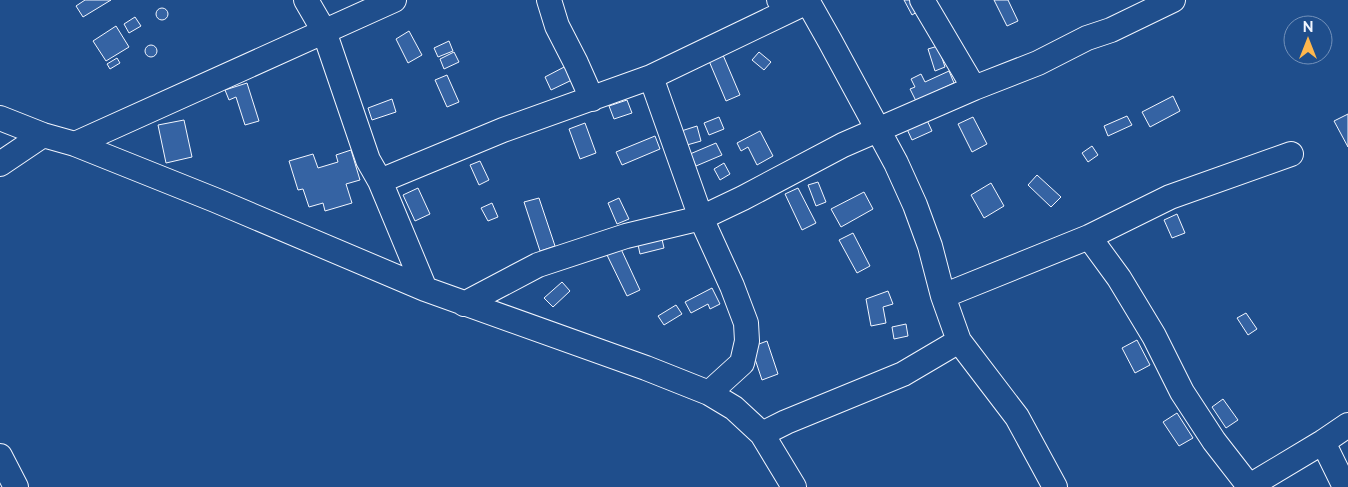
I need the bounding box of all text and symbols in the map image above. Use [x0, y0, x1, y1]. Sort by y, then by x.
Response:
north arrow [1283, 15, 1333, 65]
text: N [1303, 19, 1313, 35]

